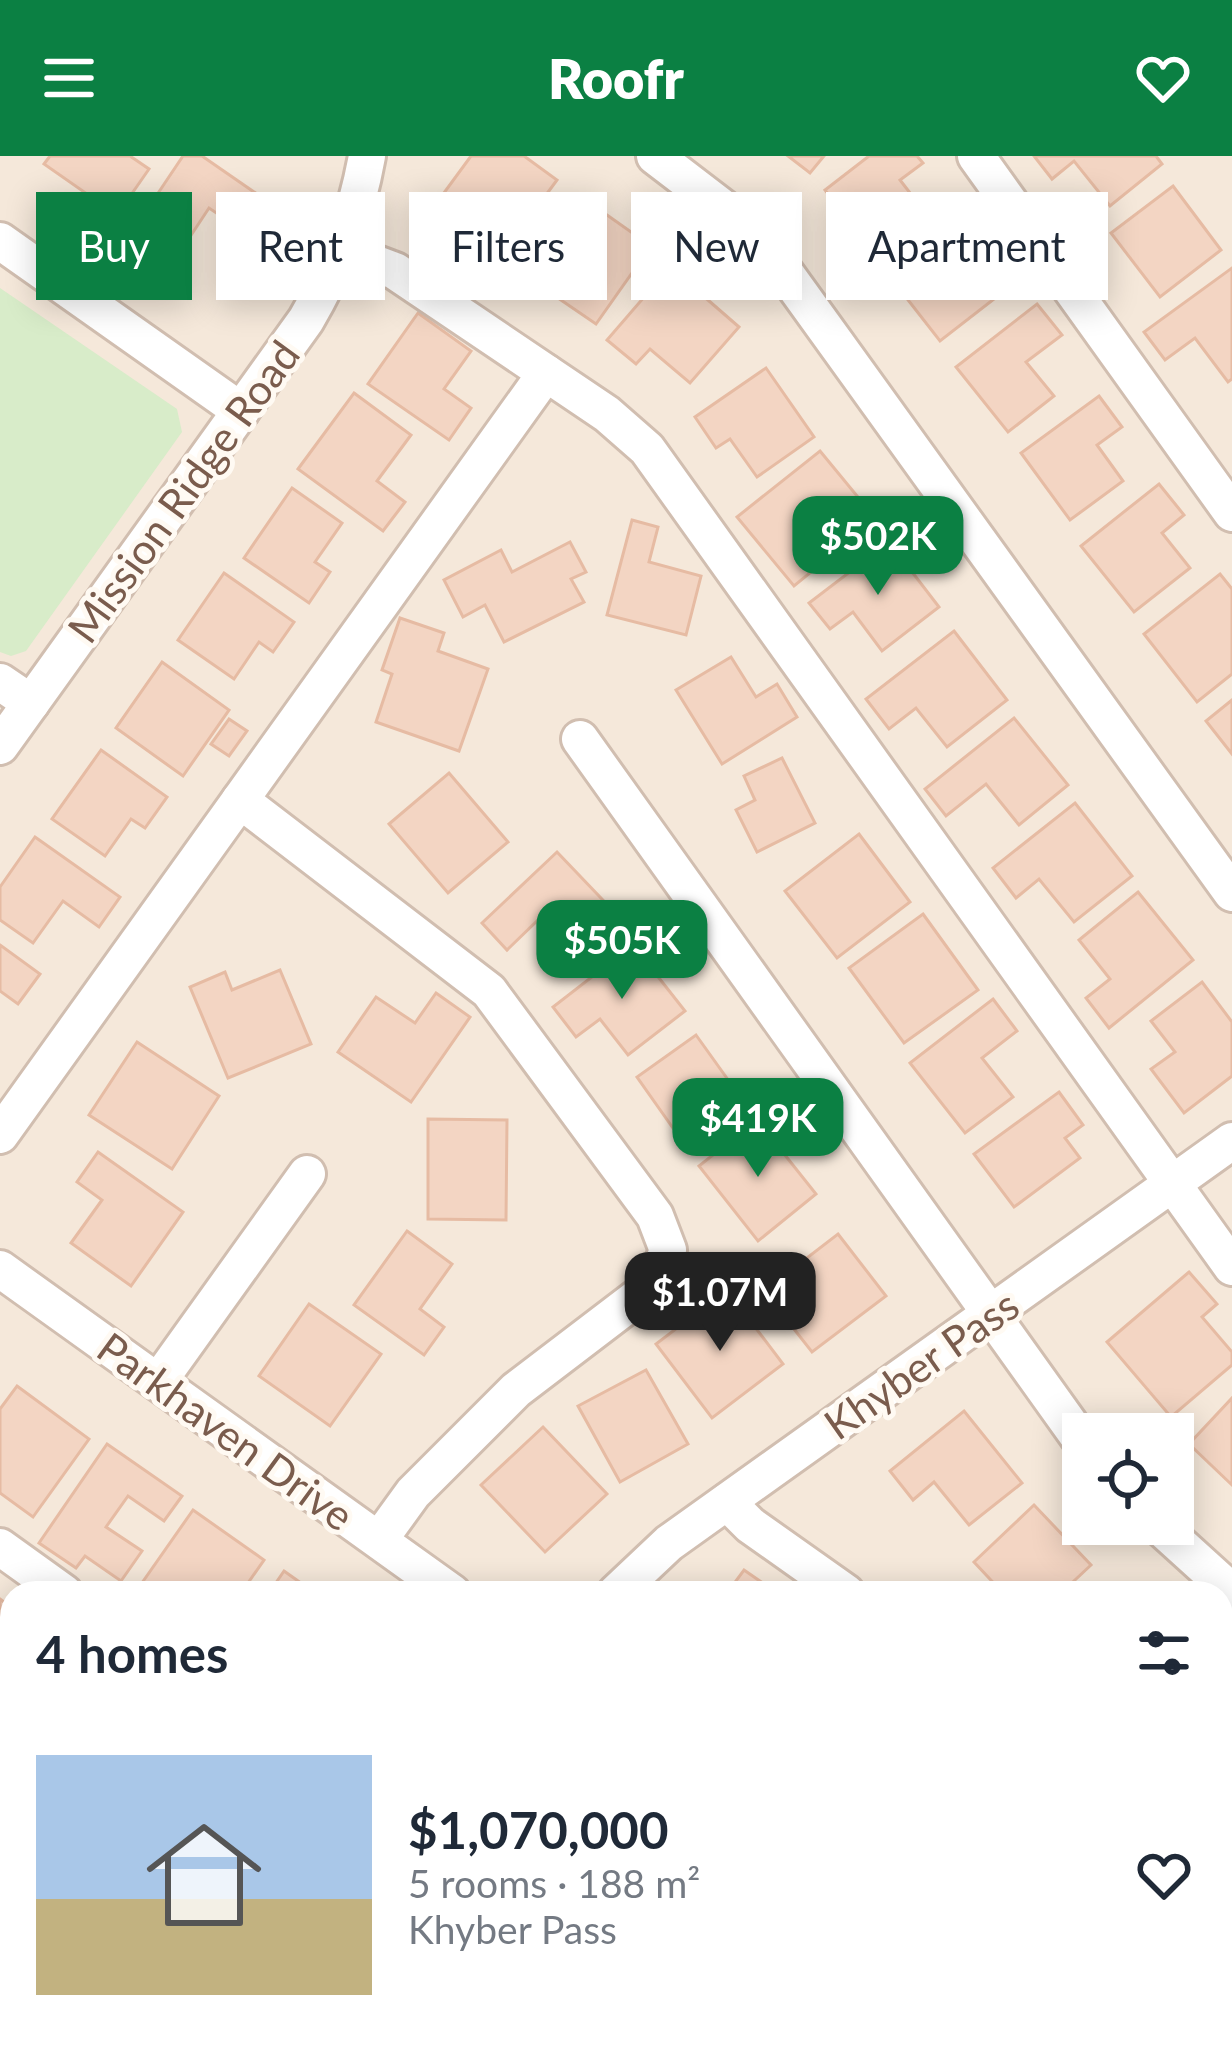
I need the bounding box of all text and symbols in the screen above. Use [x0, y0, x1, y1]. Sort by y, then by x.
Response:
icon: menu [36, 45, 102, 111]
icon: heart [1130, 45, 1196, 111]
text: Roofr [548, 46, 684, 111]
chip: Buy [36, 192, 192, 300]
chip: Rent [216, 192, 385, 300]
chip: Filters [409, 192, 607, 300]
chip: New [631, 192, 802, 300]
chip: Apartment [826, 192, 1108, 300]
street label: Mission Ridge Road [57, 331, 309, 651]
pin: $502K [794, 496, 962, 598]
text: $502K [819, 512, 937, 558]
pin: $505K [538, 900, 706, 1002]
text: $505K [563, 916, 681, 962]
pin: $419K [674, 1078, 842, 1180]
text: $419K [699, 1094, 817, 1140]
pin: $1.07M [622, 1252, 818, 1354]
text: $1.07M [652, 1268, 788, 1314]
street label: Khyber Pass [814, 1279, 1028, 1449]
street label: Parkhaven Drive [89, 1322, 363, 1540]
map controls [1062, 1413, 1194, 1545]
button: locate [1062, 1413, 1194, 1545]
icon: filters [1131, 1620, 1197, 1686]
text: 4 homes [36, 1623, 228, 1684]
text: $1,070,000 [408, 1799, 669, 1860]
icon: home [132, 1803, 276, 1947]
icon: heart [1131, 1842, 1197, 1908]
text: 5 rooms · 188 m² [408, 1860, 700, 1906]
text: Khyber Pass [408, 1906, 617, 1952]

